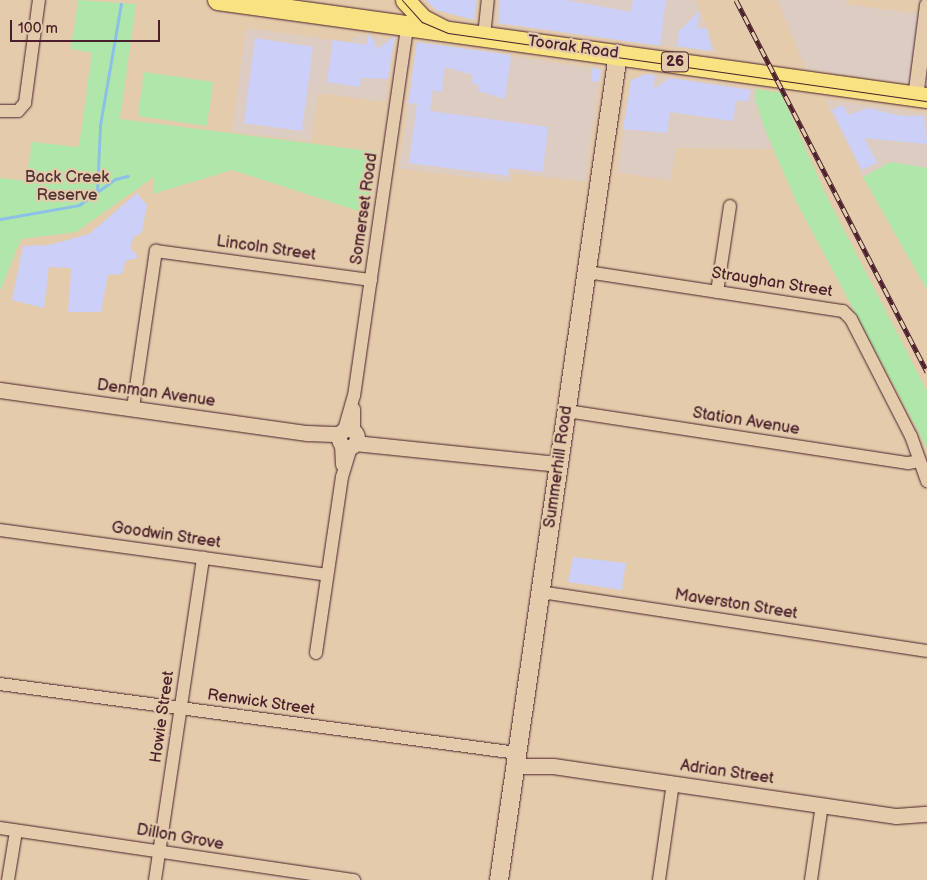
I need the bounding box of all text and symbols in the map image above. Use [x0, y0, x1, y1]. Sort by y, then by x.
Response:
scale bar [12, 10, 162, 42]
text: 100 m [18, 19, 58, 38]
street label: Toorak Road [526, 32, 620, 64]
road number: 26 [660, 50, 690, 74]
street label: Somerset Road [348, 152, 382, 266]
park label: Back Creek Reserve [25, 168, 109, 206]
street label: Lincoln Street [215, 233, 317, 265]
street label: Straughan Street [710, 264, 834, 302]
street label: Denman Avenue [96, 376, 216, 412]
street label: Station Avenue [691, 404, 801, 440]
street label: Summerhill Road [541, 405, 577, 529]
street label: Goodwin Street [110, 519, 222, 553]
street label: Maverston Street [673, 586, 799, 624]
street label: Howie Street [147, 670, 179, 764]
street label: Renwick Street [206, 686, 316, 720]
street label: Adrian Street [679, 757, 775, 789]
street label: Dillon Grove [135, 821, 225, 855]

